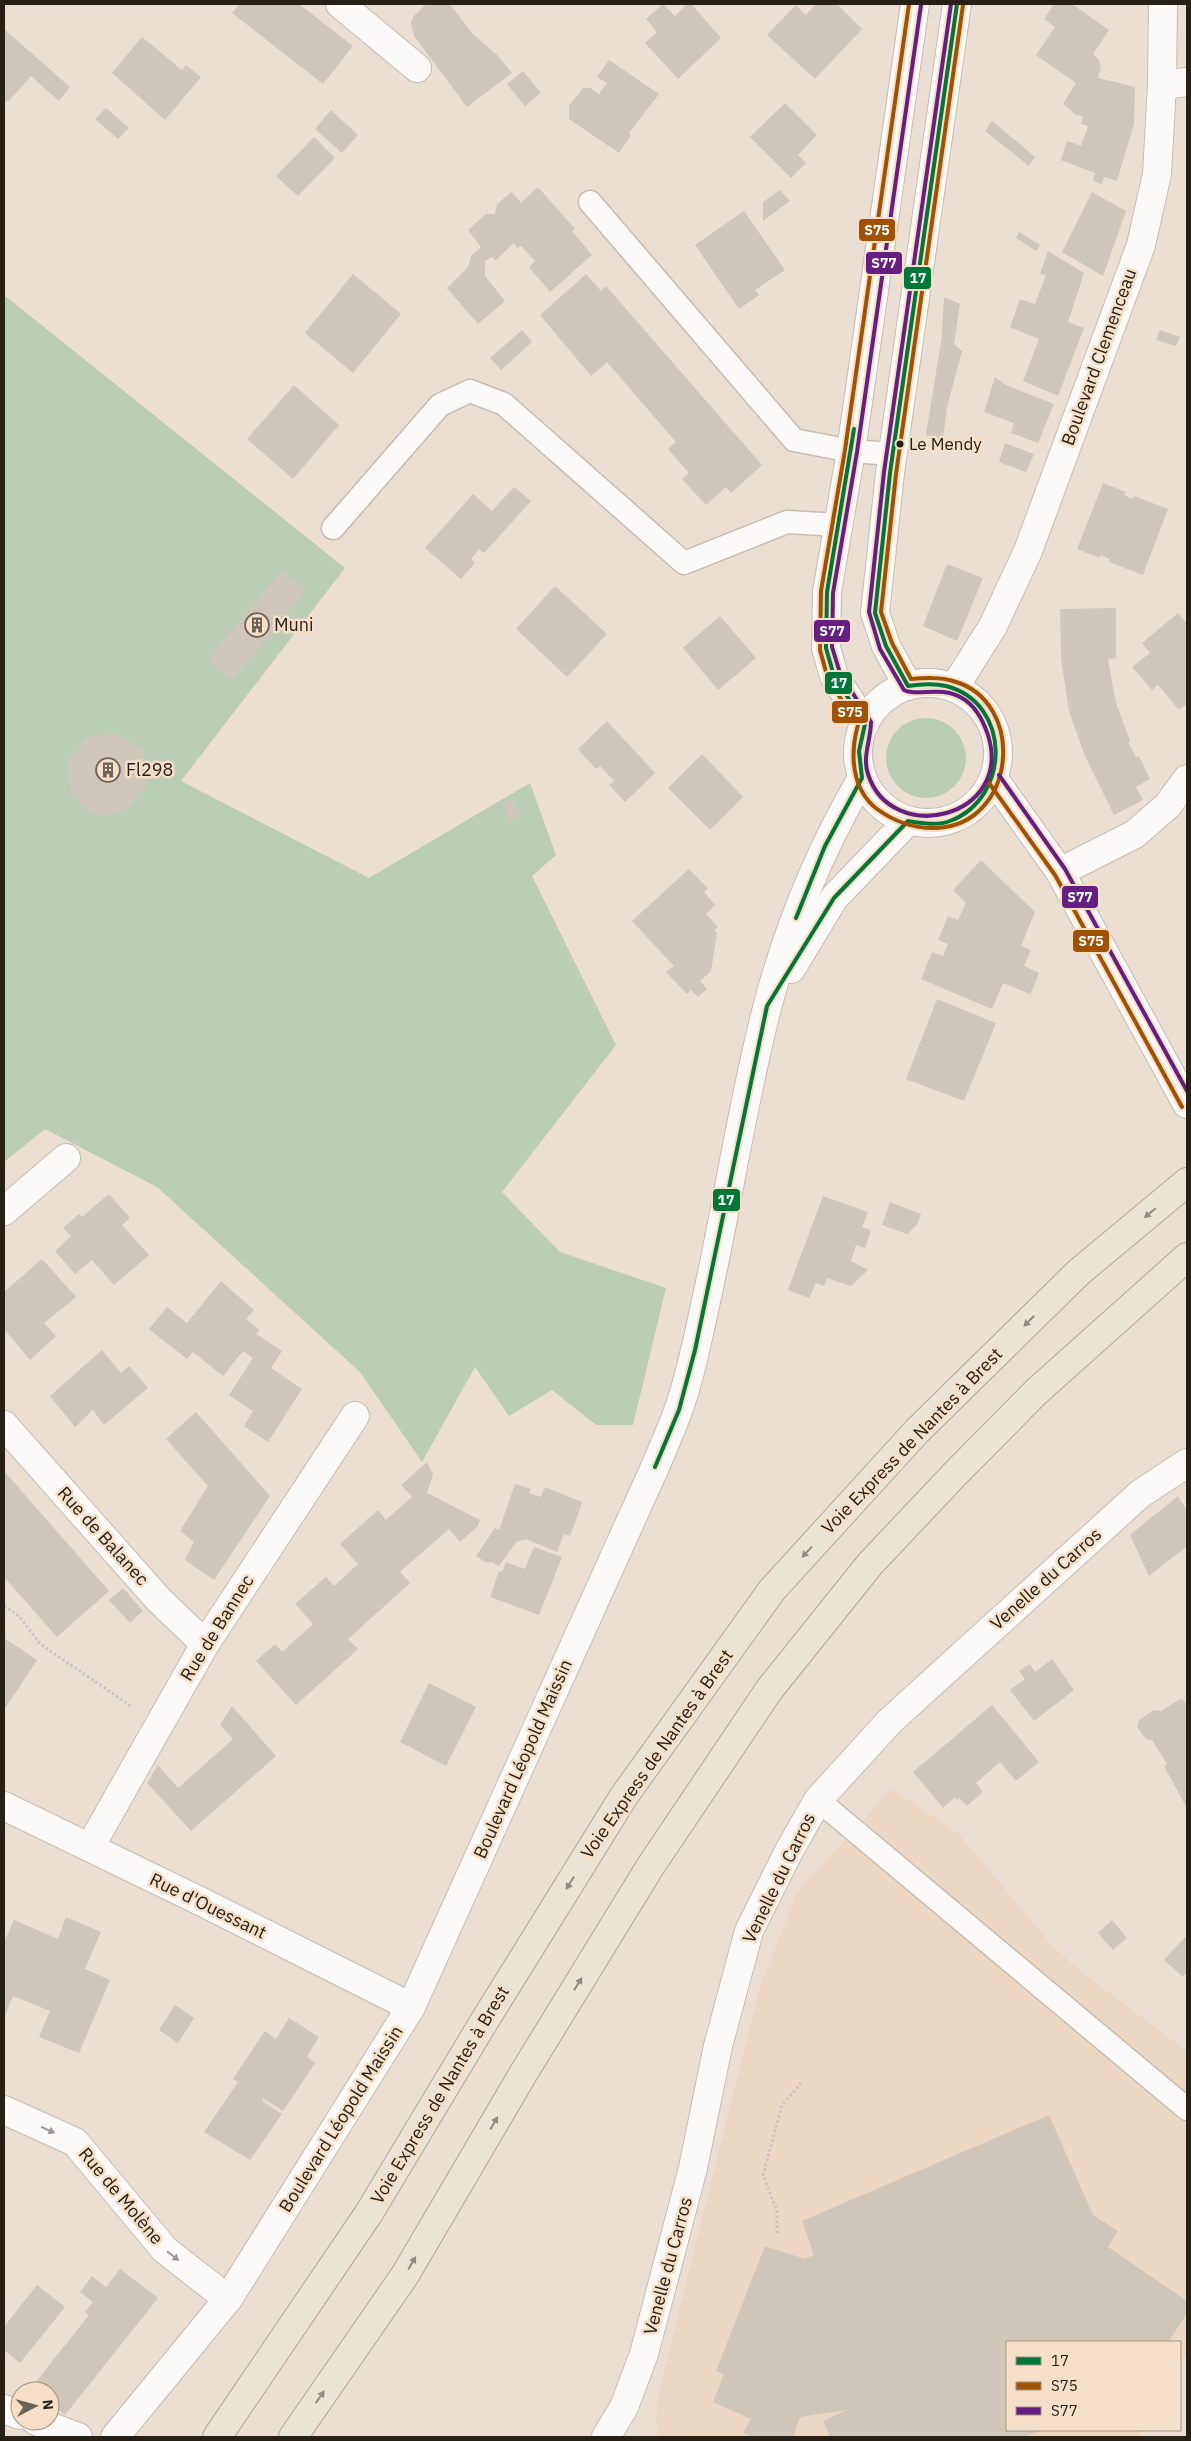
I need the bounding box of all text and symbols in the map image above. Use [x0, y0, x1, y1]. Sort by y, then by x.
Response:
line badge: S75 [858, 218, 896, 242]
text: S75 [864, 221, 890, 239]
line badge: S77 [865, 251, 903, 275]
text: S77 [871, 254, 897, 272]
street label: Boulevard Clemenceau [1056, 265, 1141, 448]
line badge: 17 [903, 266, 932, 290]
text: 17 [910, 269, 926, 287]
place label: Le Mendy [909, 433, 982, 455]
marker: Le Mendy [895, 439, 905, 449]
building icon: Muni [244, 612, 270, 638]
place label: Muni [274, 613, 314, 636]
line badge: S77 [813, 619, 851, 643]
text: S77 [819, 622, 845, 640]
line badge: 17 [824, 671, 853, 695]
text: 17 [831, 674, 847, 692]
line badge: S75 [831, 700, 869, 724]
text: S75 [837, 703, 863, 721]
building icon: Fl298 [95, 757, 121, 783]
place label: Fl298 [126, 758, 173, 781]
line badge: S77 [1061, 885, 1099, 909]
text: S77 [1067, 888, 1093, 906]
line badge: S75 [1072, 929, 1110, 953]
text: S75 [1078, 932, 1104, 950]
line badge: 17 [712, 1188, 741, 1212]
text: 17 [718, 1191, 734, 1209]
one-way arrow [1143, 1208, 1156, 1219]
one-way arrow [1023, 1315, 1035, 1327]
street label: Voie Express de Nantes à Brest [816, 1343, 1007, 1539]
street label: Rue de Balanec [53, 1481, 154, 1590]
street label: Venelle du Carros [985, 1523, 1106, 1635]
one-way arrow [801, 1545, 813, 1557]
street label: Rue de Bannec [175, 1570, 258, 1685]
street label: Voie Express de Nantes à Brest [575, 1645, 738, 1863]
street label: Boulevard Léopold Maissin [468, 1655, 577, 1862]
street label: Venelle du Carros [737, 1809, 820, 1947]
street label: Rue d'Ouessant [146, 1867, 270, 1944]
one-way arrow [565, 1876, 574, 1889]
one-way arrow [574, 1977, 583, 1990]
street label: Voie Express de Nantes à Brest [365, 1981, 514, 2208]
street label: Boulevard Léopold Maissin [274, 2021, 408, 2216]
one-way arrow [490, 2116, 499, 2129]
one-way arrow [41, 2126, 55, 2134]
street label: Rue de Molène [74, 2142, 169, 2249]
street label: Venelle du Carros [638, 2194, 697, 2337]
one-way arrow [166, 2250, 179, 2261]
one-way arrow [408, 2256, 416, 2270]
legend [1006, 2341, 1181, 2431]
text: 17 [1051, 2351, 1069, 2370]
text: S75 [1051, 2376, 1078, 2395]
north arrow [10, 2381, 60, 2431]
one-way arrow [315, 2390, 325, 2404]
text: N [38, 2399, 57, 2411]
text: S77 [1051, 2401, 1078, 2420]

